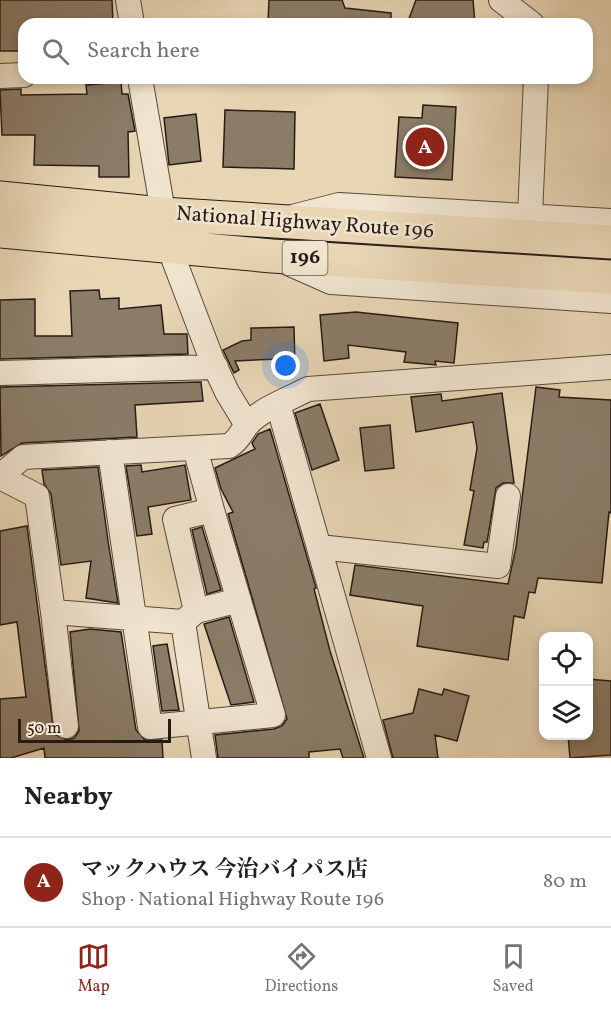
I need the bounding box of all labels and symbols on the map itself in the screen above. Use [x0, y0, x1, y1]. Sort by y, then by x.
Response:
pin: A [406, 124, 444, 170]
street label: National Highway Route 196 [175, 200, 435, 246]
road number: 196 [282, 241, 328, 275]
your location [271, 351, 300, 380]
scale bar [18, 716, 171, 744]

